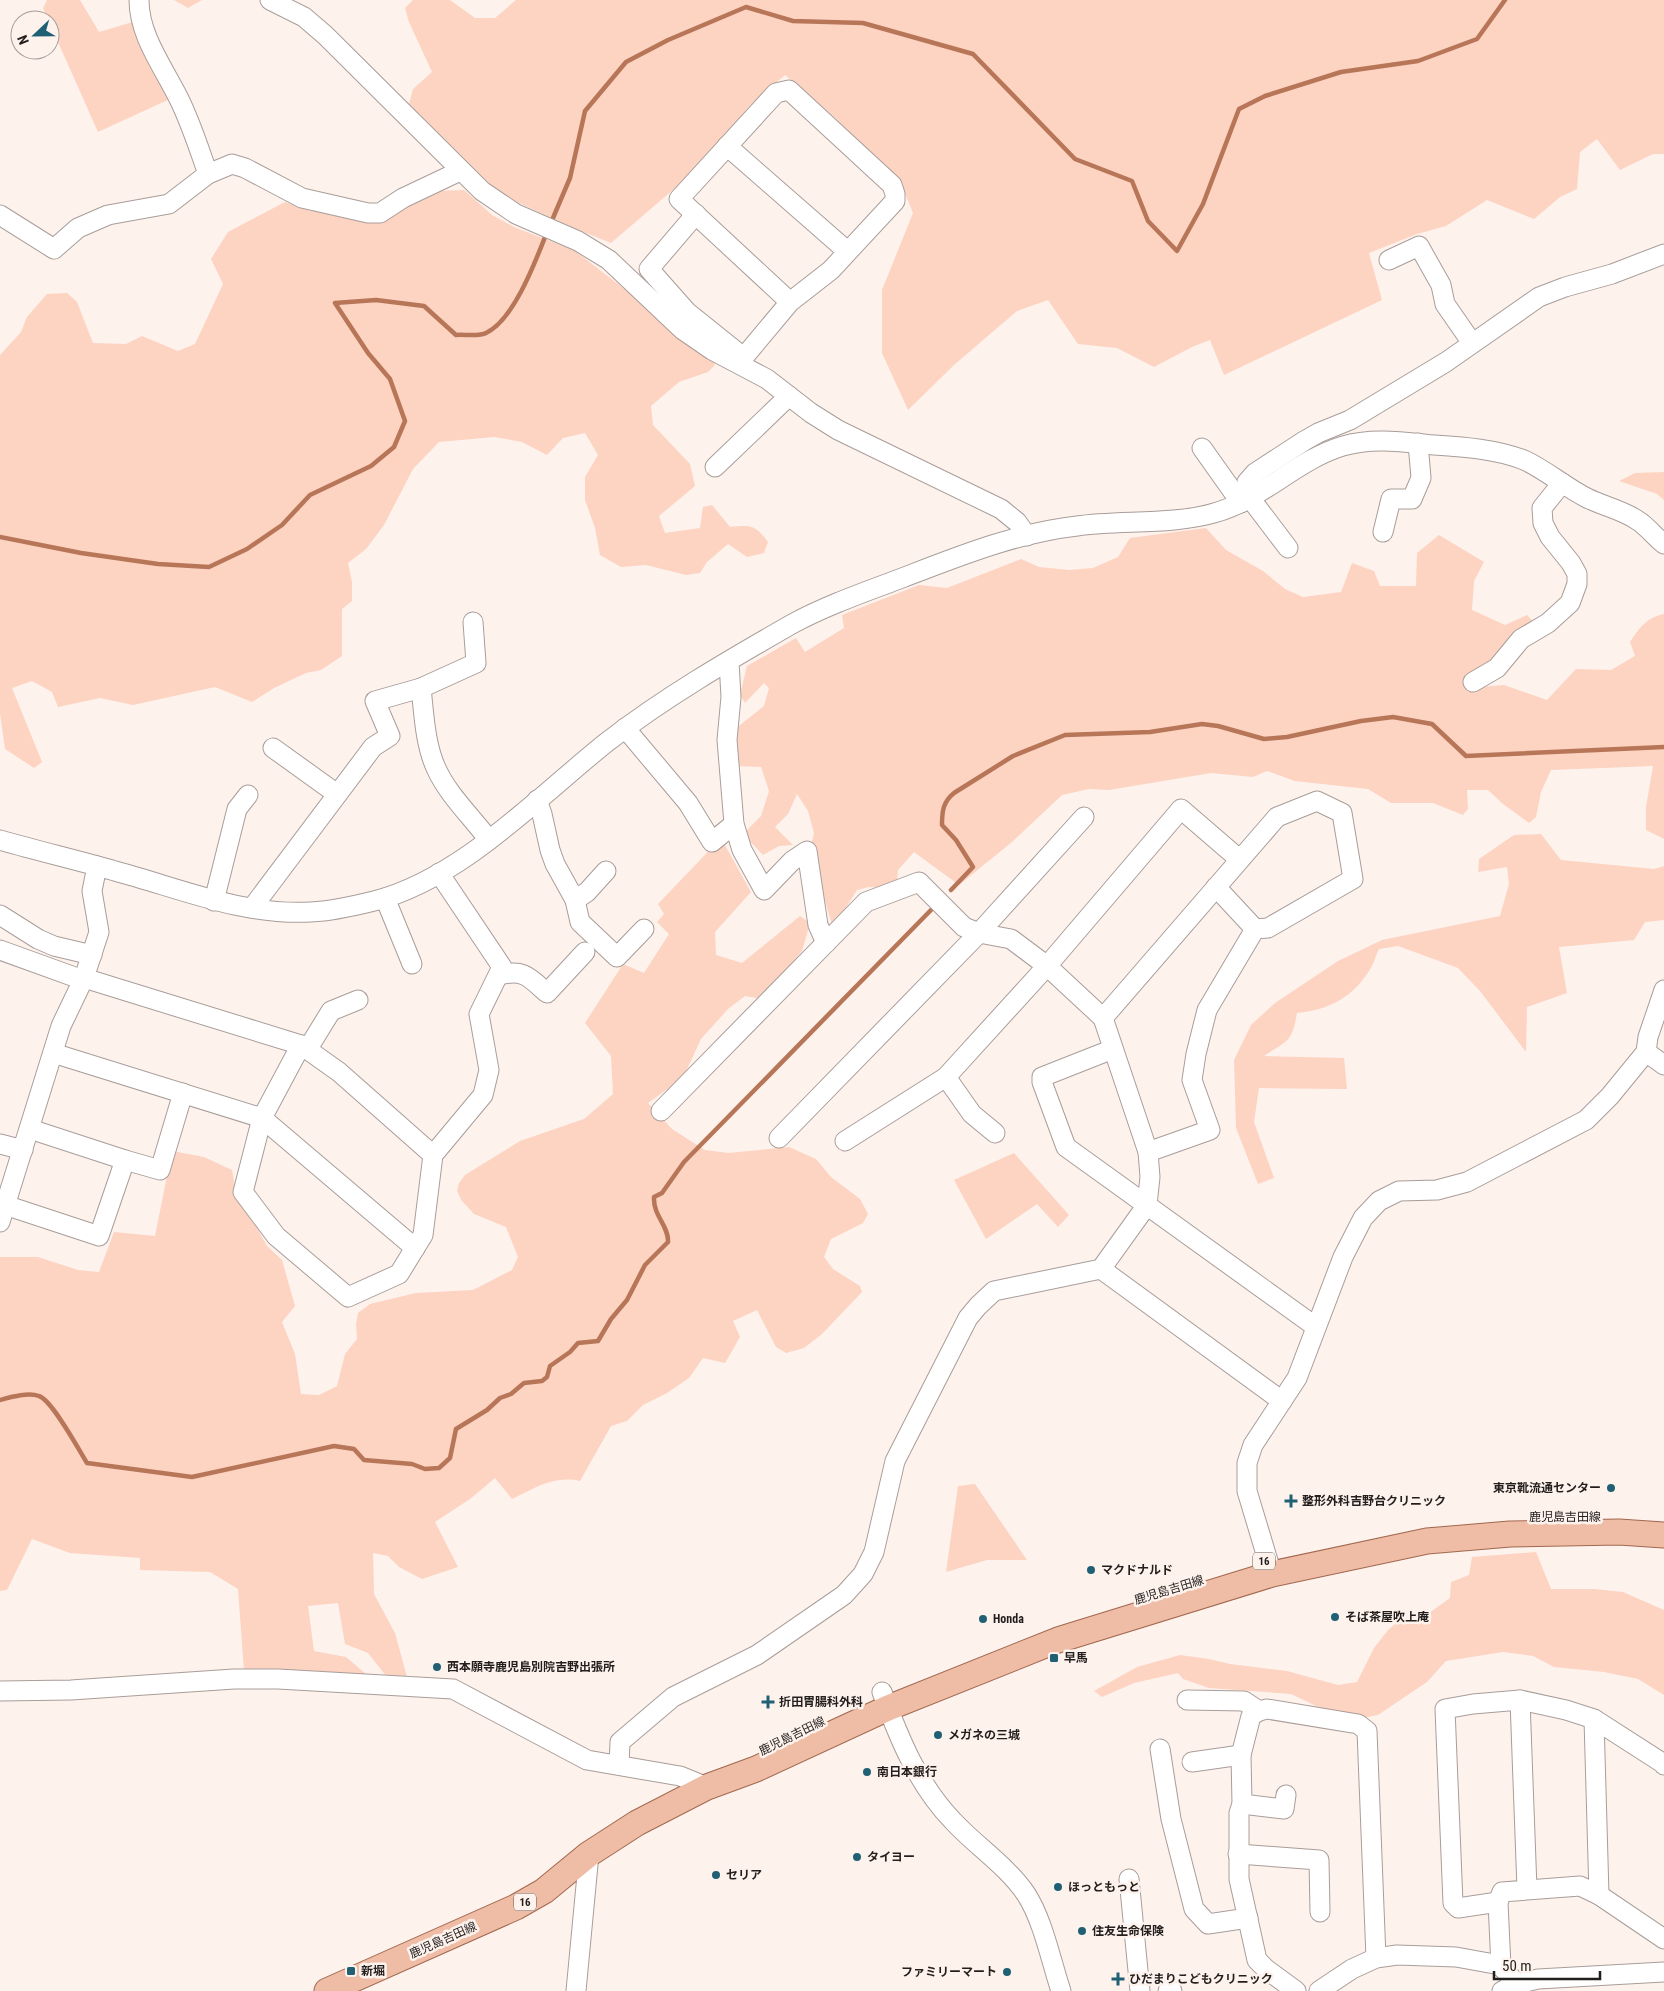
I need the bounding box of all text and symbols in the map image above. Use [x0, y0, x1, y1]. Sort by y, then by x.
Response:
north arrow [10, 10, 60, 60]
text: N [14, 33, 32, 47]
place label: 東京靴流通センター [1493, 1481, 1601, 1495]
marker: 東京靴流通センター [1605, 1482, 1617, 1494]
marker: 整形外科吉野台クリニック [1284, 1494, 1298, 1508]
place label: 整形外科吉野台クリニック [1302, 1494, 1446, 1508]
street label: 鹿児島吉田線 [1529, 1510, 1601, 1524]
road number: 16 [1253, 1552, 1275, 1570]
place label: マクドナルド [1101, 1563, 1173, 1577]
marker: マクドナルド [1085, 1564, 1097, 1576]
street label: 鹿児島吉田線 [1133, 1573, 1205, 1607]
place label: そば茶屋吹上庵 [1345, 1610, 1429, 1624]
marker: そば茶屋吹上庵 [1329, 1611, 1341, 1623]
place label: Honda [993, 1612, 1024, 1626]
marker: Honda [977, 1613, 989, 1625]
place label: 早馬 [1064, 1651, 1088, 1665]
marker: 早馬 [1048, 1652, 1060, 1664]
place label: 西本願寺鹿児島別院吉野出張所 [447, 1660, 615, 1674]
marker: 西本願寺鹿児島別院吉野出張所 [431, 1661, 443, 1673]
marker: 折田胃腸科外科 [761, 1695, 775, 1709]
place label: 折田胃腸科外科 [779, 1695, 863, 1709]
street label: 鹿児島吉田線 [757, 1714, 827, 1758]
place label: メガネの三城 [948, 1728, 1020, 1742]
marker: メガネの三城 [932, 1729, 944, 1741]
place label: 南日本銀行 [877, 1765, 937, 1779]
marker: 南日本銀行 [861, 1766, 873, 1778]
place label: タイヨー [867, 1850, 915, 1864]
marker: タイヨー [851, 1851, 863, 1863]
place label: セリア [726, 1868, 762, 1882]
marker: セリア [710, 1869, 722, 1881]
place label: ほっともっと [1068, 1880, 1140, 1894]
marker: ほっともっと [1052, 1881, 1064, 1893]
road number: 16 [514, 1894, 536, 1910]
street label: 鹿児島吉田線 [407, 1919, 479, 1961]
place label: 住友生命保険 [1092, 1924, 1164, 1938]
marker: 住友生命保険 [1076, 1925, 1088, 1937]
scale bar [1494, 1948, 1600, 1980]
text: 50 m [1502, 1957, 1532, 1975]
place label: 新堀 [361, 1964, 385, 1978]
marker: 新堀 [345, 1965, 357, 1977]
place label: ファミリーマート [901, 1965, 997, 1979]
marker: ファミリーマート [1001, 1966, 1013, 1978]
marker: ひだまりこどもクリニック [1111, 1972, 1125, 1986]
place label: ひだまりこどもクリニック [1129, 1972, 1273, 1986]

